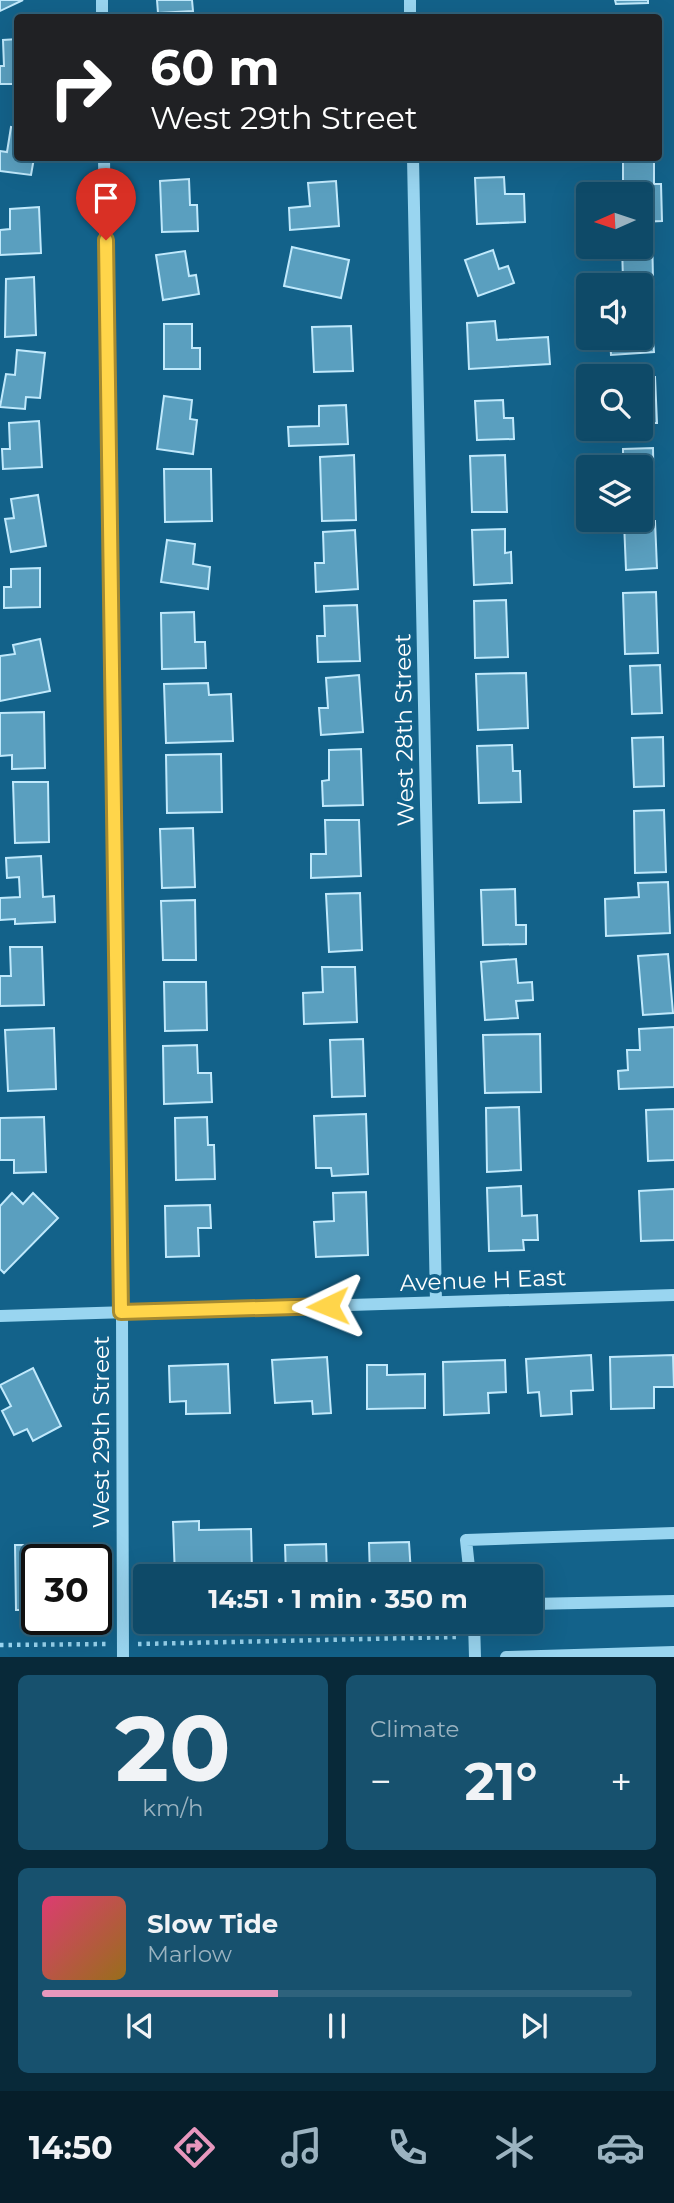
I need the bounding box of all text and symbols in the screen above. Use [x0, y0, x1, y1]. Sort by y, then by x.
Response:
text: 60 m [150, 38, 280, 97]
icon: right [35, 42, 126, 133]
text: West 29th Street [150, 98, 418, 137]
pin [76, 168, 136, 240]
icon: arrive [87, 179, 125, 217]
north arrow [576, 182, 653, 259]
map controls [576, 182, 653, 532]
button: sound [576, 273, 653, 350]
button: search [576, 364, 653, 441]
button: layers [576, 455, 653, 532]
street label: West 28th Street [388, 633, 420, 827]
street label: Avenue H East [399, 1263, 567, 1297]
position arrow [291, 1269, 365, 1343]
street label: West 29th Street [87, 1336, 115, 1528]
speed limit sign: 30 [21, 1544, 112, 1635]
text: 14:51 · 1 min · 350 m [208, 1583, 468, 1615]
text: 20 [115, 1693, 231, 1804]
text: Climate [370, 1715, 459, 1743]
text: 21° [465, 1750, 537, 1813]
text: − [370, 1758, 392, 1805]
text: + [610, 1758, 632, 1805]
text: km/h [142, 1794, 204, 1822]
text: Slow Tide [147, 1908, 278, 1940]
text: Marlow [147, 1940, 232, 1968]
icon: previous [121, 2007, 159, 2045]
icon: pause [318, 2007, 356, 2045]
icon: next [515, 2007, 553, 2045]
icon: directions [170, 2123, 219, 2172]
icon: music [277, 2123, 326, 2172]
icon: phone [383, 2123, 432, 2172]
icon: climate [490, 2123, 539, 2172]
icon: car [596, 2123, 645, 2172]
text: 14:50 [29, 2128, 113, 2167]

